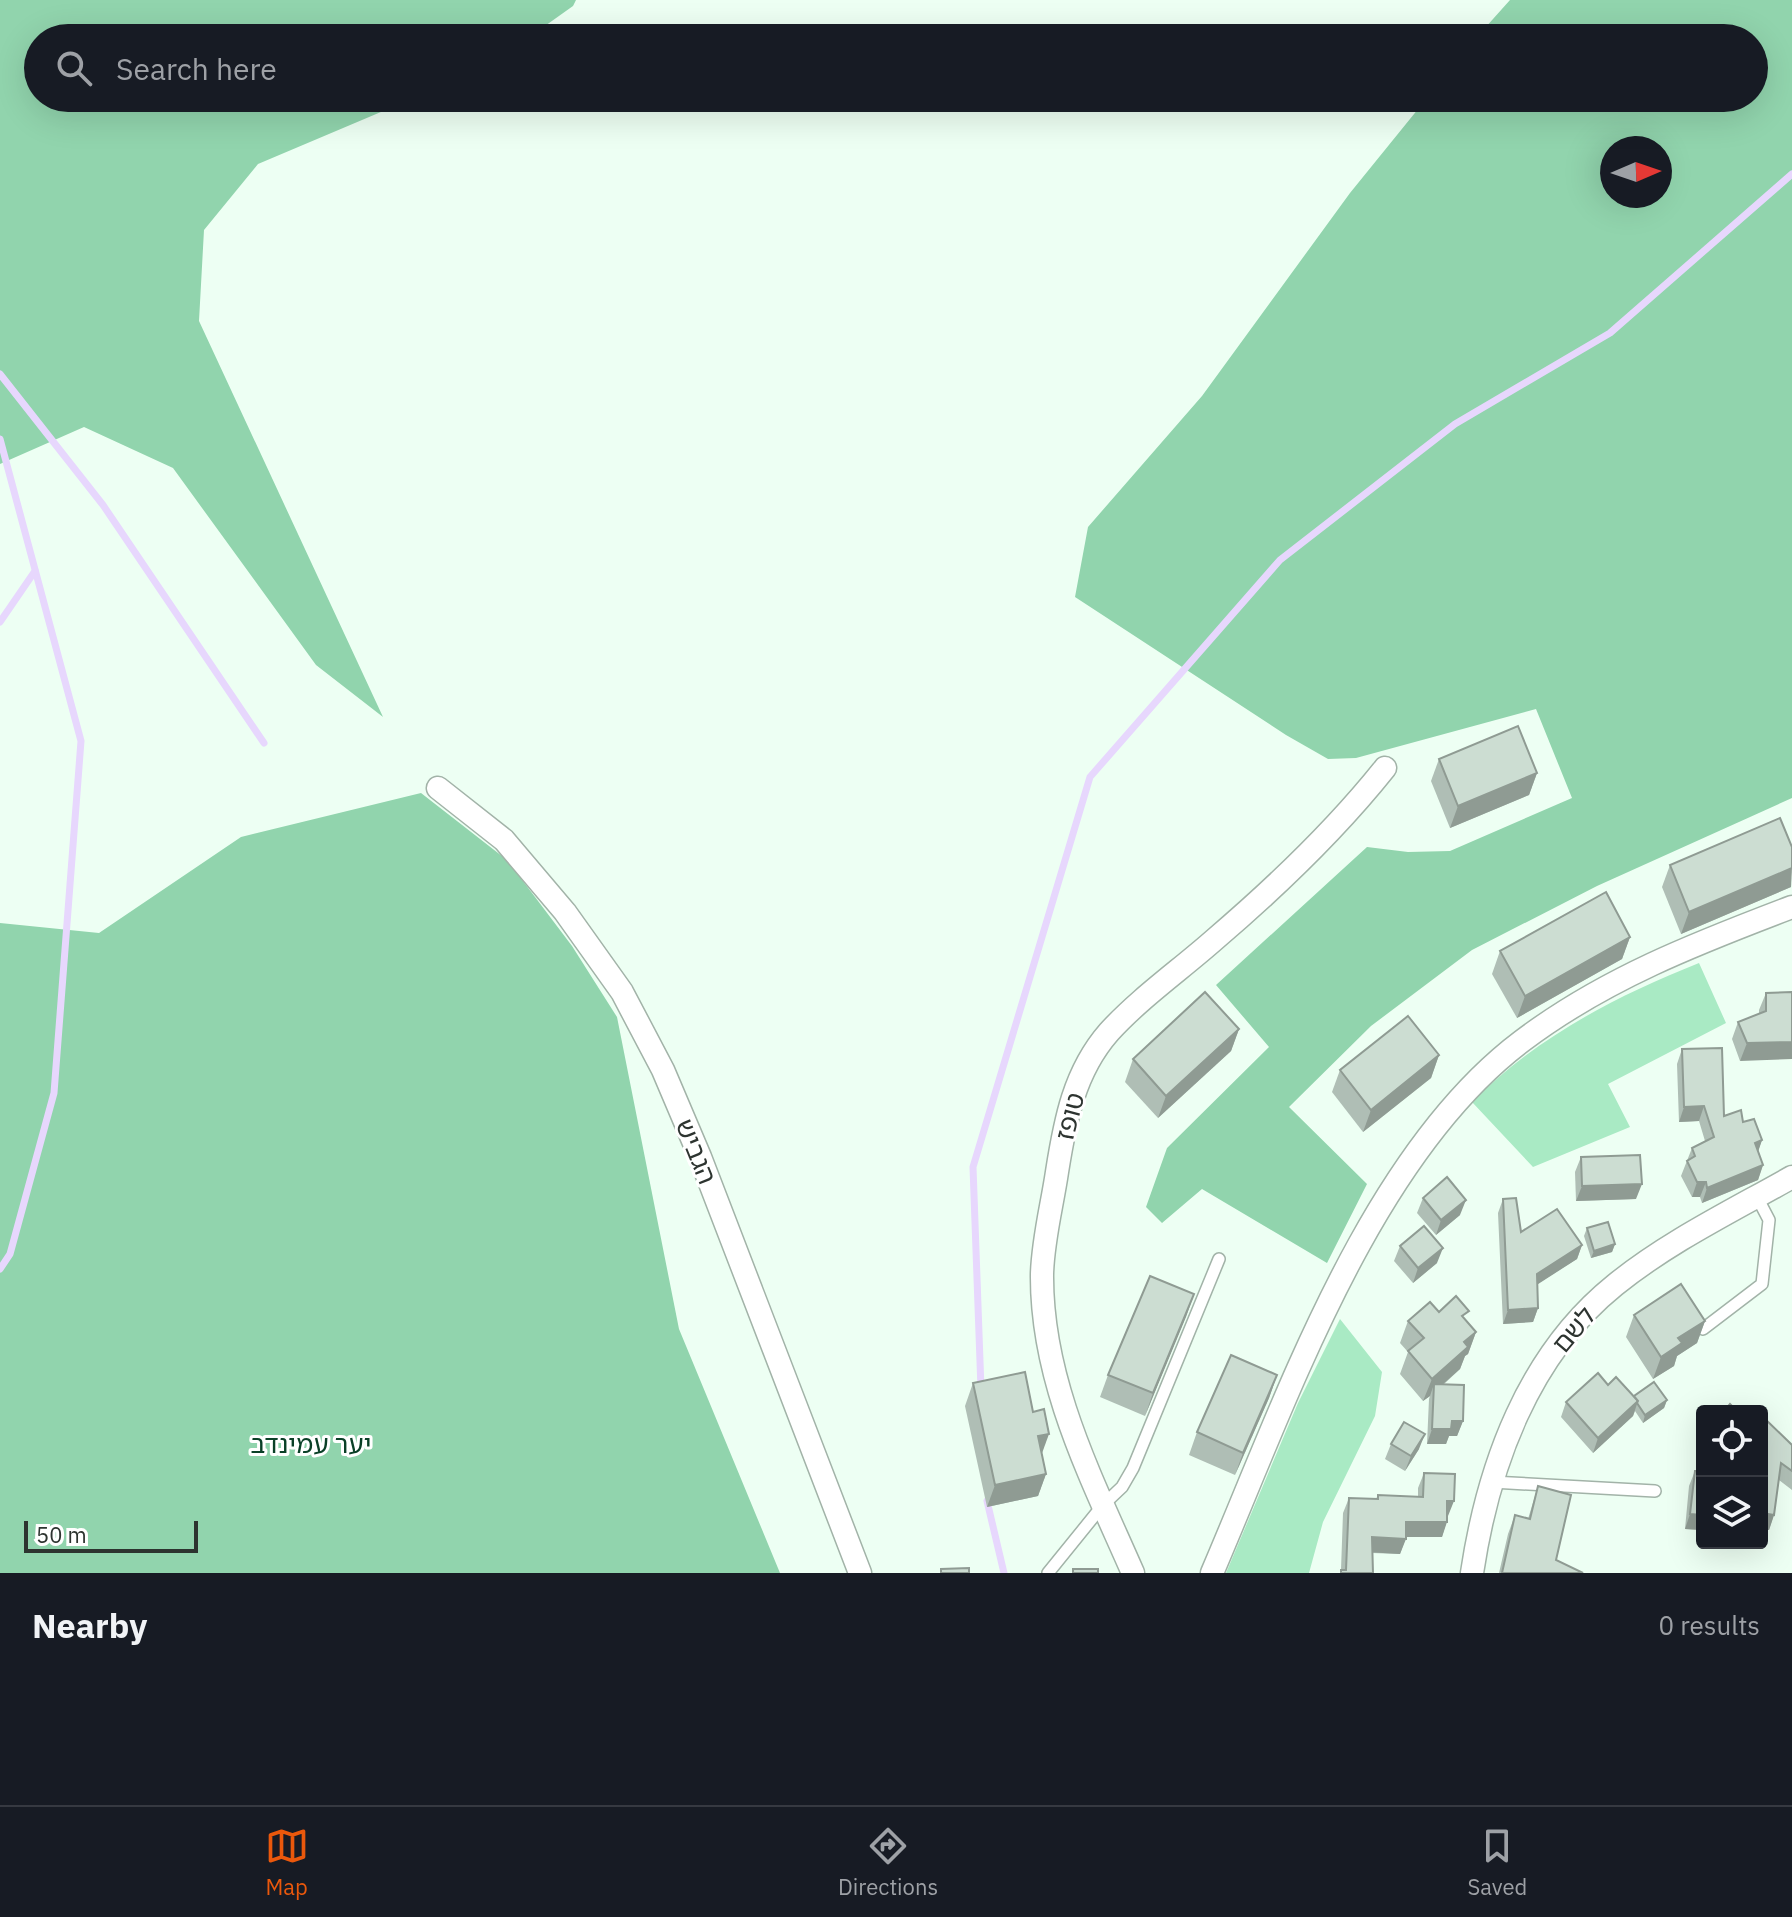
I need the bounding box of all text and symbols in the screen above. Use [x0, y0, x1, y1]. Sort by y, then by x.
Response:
search box [24, 24, 1768, 112]
icon: search [52, 46, 96, 90]
text: Search here [116, 49, 277, 88]
north arrow [1600, 136, 1672, 208]
street label: טופז [1046, 1088, 1092, 1144]
street label: הגביש [669, 1113, 725, 1189]
street label: לשם [1544, 1299, 1602, 1359]
map controls [1696, 1405, 1768, 1549]
button: locate [1696, 1405, 1768, 1477]
park label: יער עמינדב [251, 1426, 371, 1460]
button: layers [1696, 1477, 1768, 1549]
scale bar [24, 1517, 198, 1553]
text: 50 m [36, 1520, 87, 1549]
text: Nearby [32, 1603, 147, 1647]
text: 0 results [1658, 1608, 1760, 1642]
tab: Map [265, 1824, 309, 1901]
tab: Directions [838, 1824, 938, 1901]
tab: Saved [1467, 1824, 1527, 1901]

